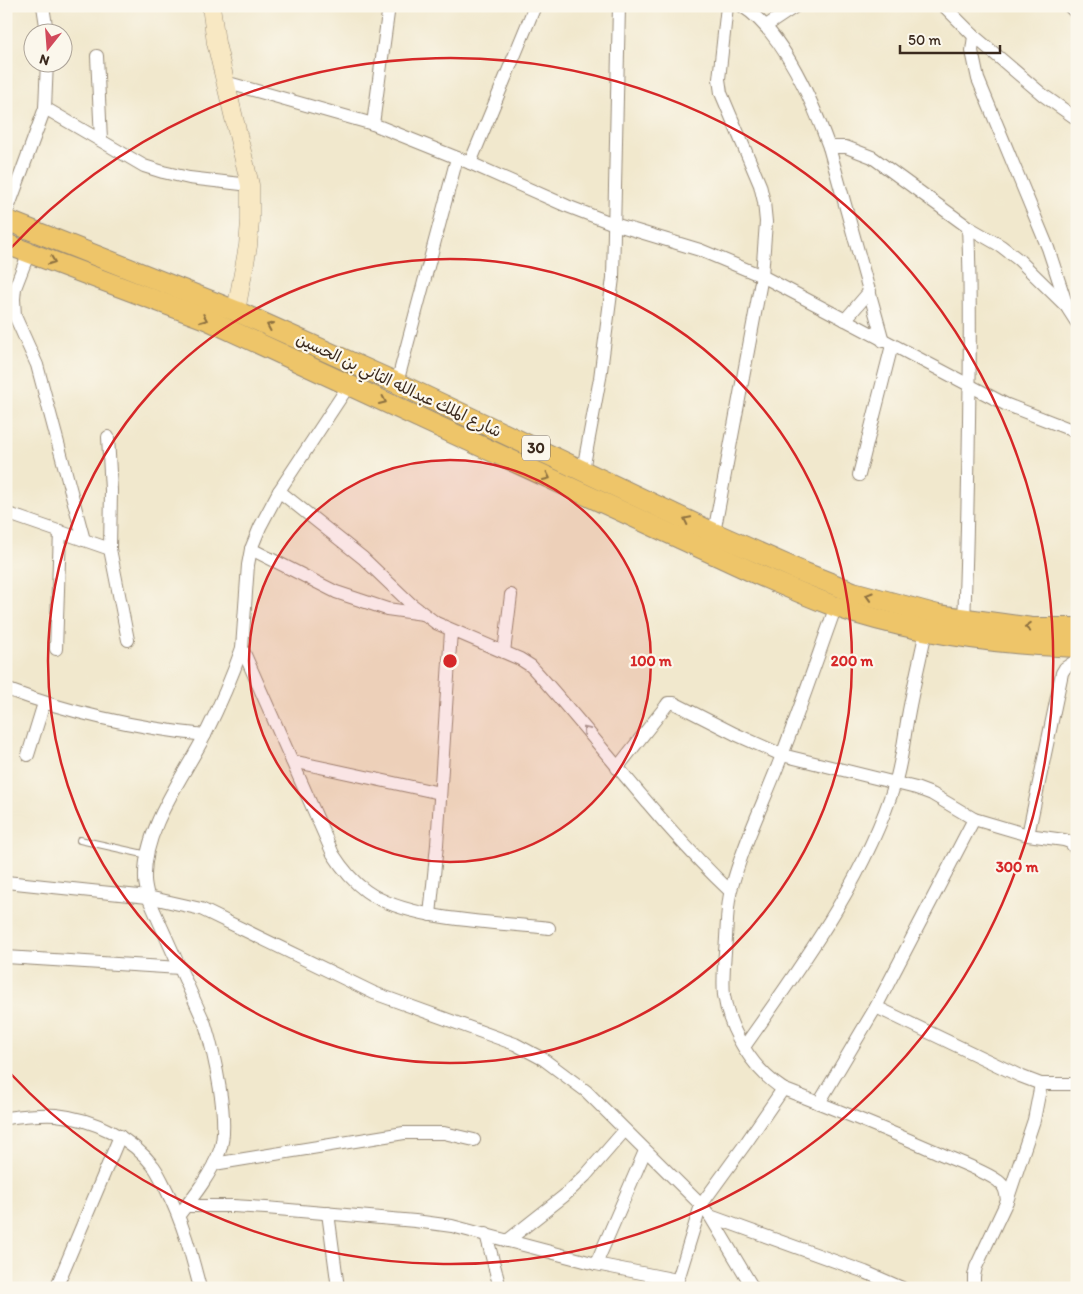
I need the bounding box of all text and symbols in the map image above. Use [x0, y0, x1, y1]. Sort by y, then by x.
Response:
north arrow [22, 22, 72, 72]
scale bar [900, 22, 1000, 54]
text: 50 m [908, 31, 941, 49]
text: N [37, 50, 51, 69]
one-way arrow [47, 255, 56, 265]
one-way arrow [199, 313, 208, 323]
one-way arrow [266, 322, 275, 333]
street label: شارع الملك عبدالله الثاني بن الحسين [291, 329, 505, 446]
one-way arrow [378, 395, 387, 405]
road number: 30 [522, 436, 550, 460]
one-way arrow [542, 470, 551, 481]
one-way arrow [683, 516, 692, 526]
one-way arrow [865, 592, 874, 602]
one-way arrow [1024, 622, 1032, 633]
centre of rings [441, 652, 459, 670]
text: 100 m [630, 652, 672, 670]
text: 200 m [831, 652, 874, 670]
one-way arrow [582, 727, 591, 736]
text: 300 m [996, 858, 1039, 876]

